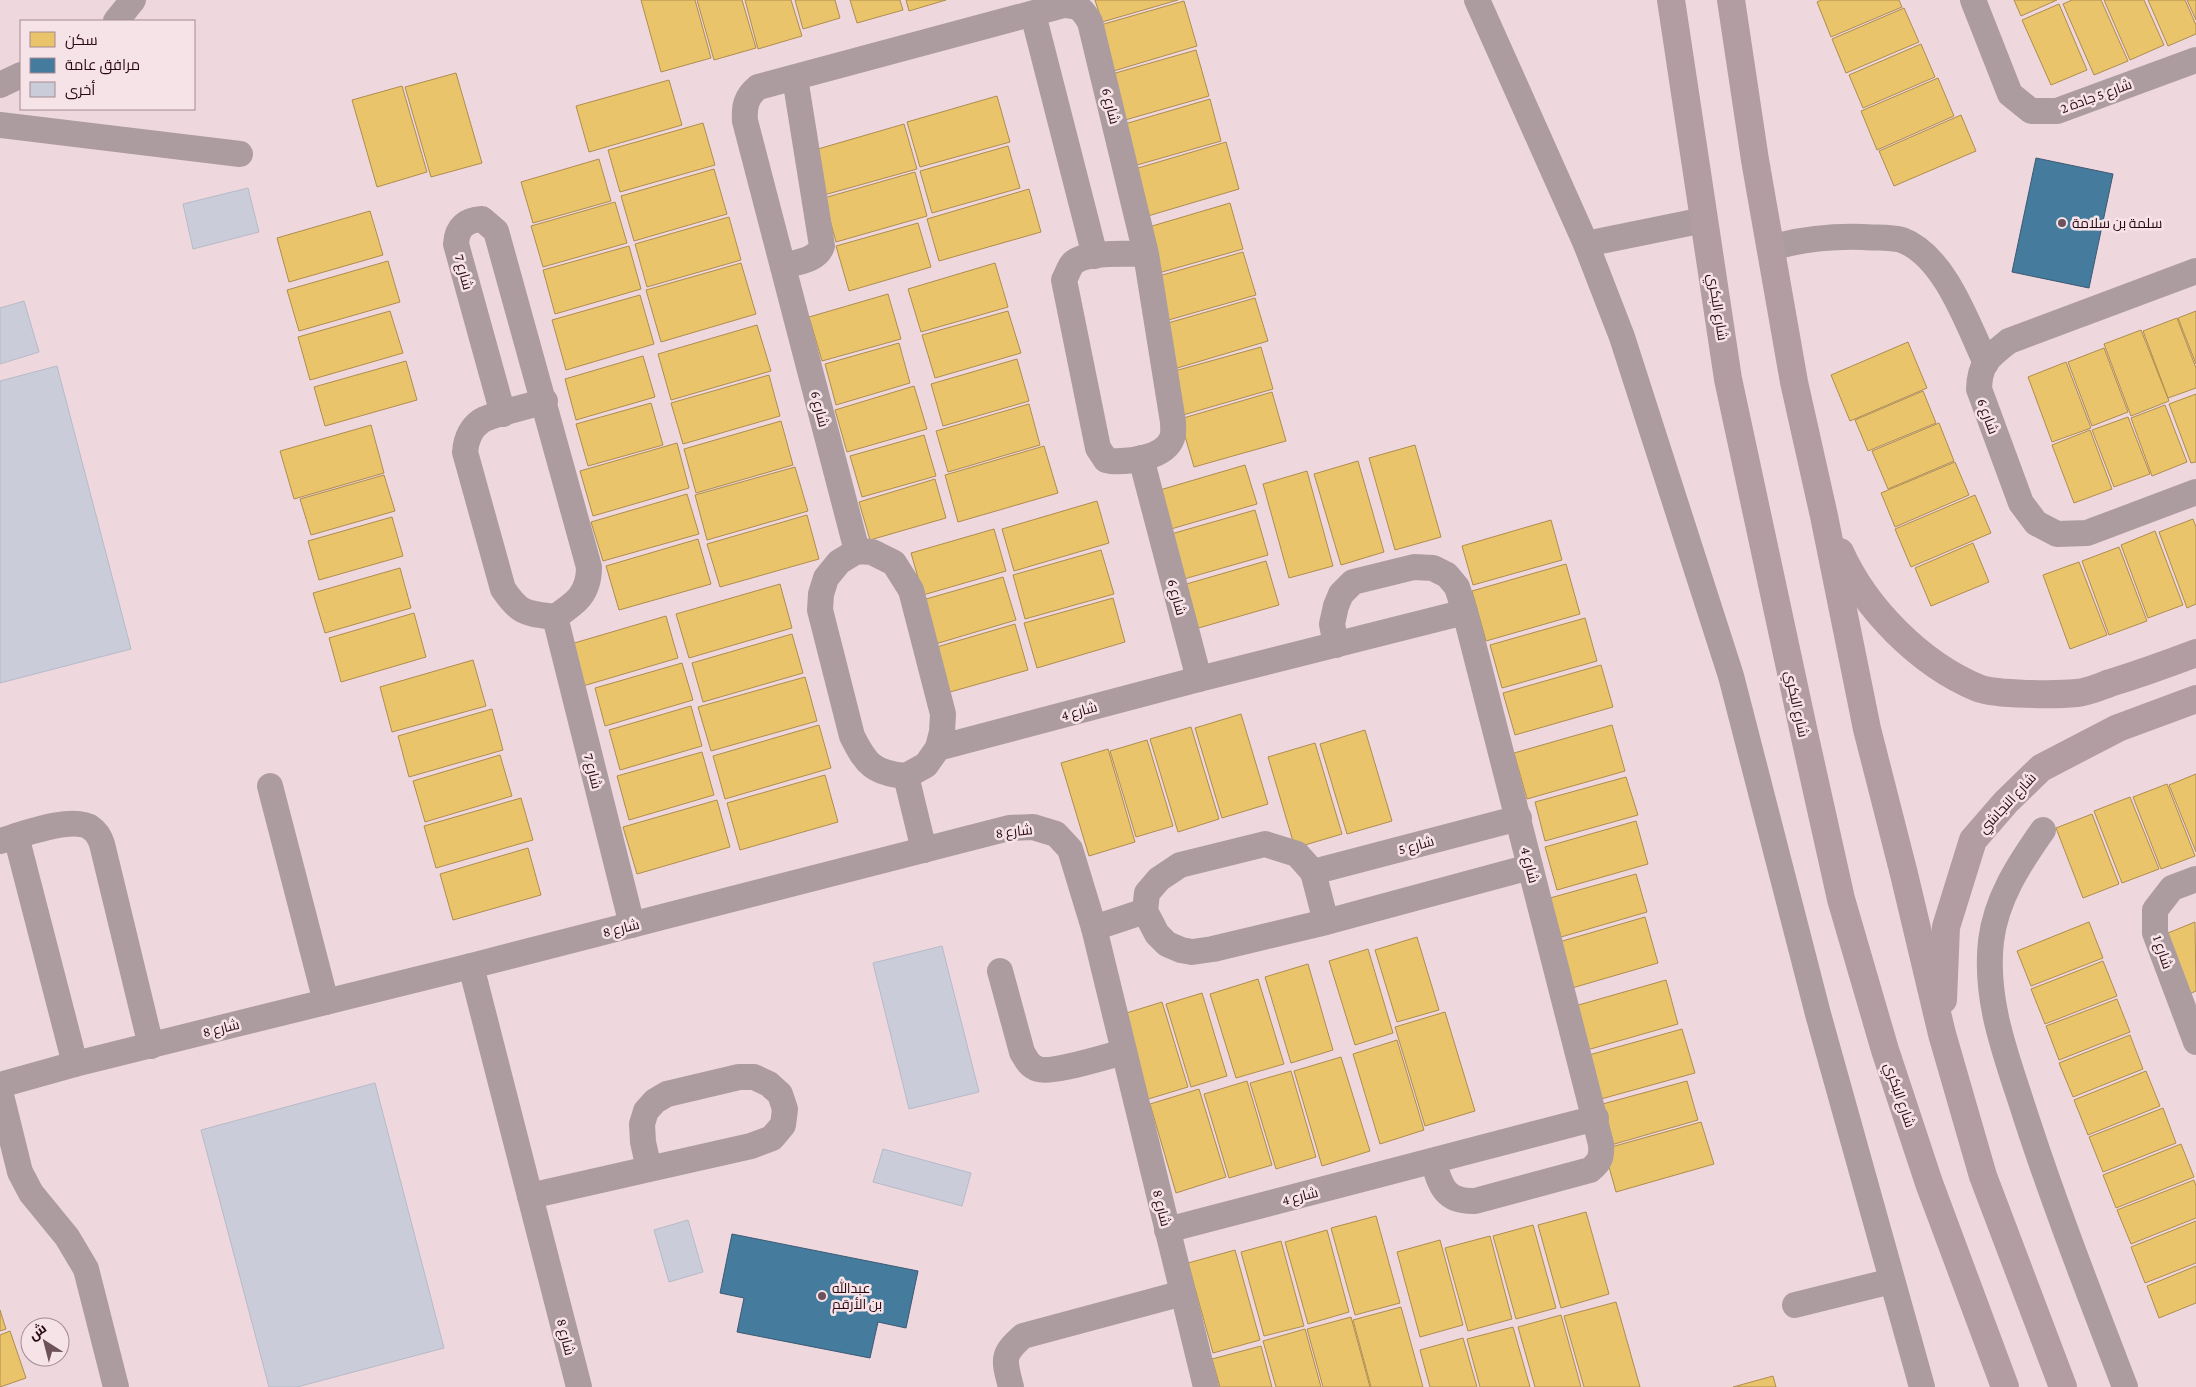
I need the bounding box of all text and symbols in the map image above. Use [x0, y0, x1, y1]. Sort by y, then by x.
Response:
legend [20, 20, 195, 110]
text: سكن [65, 32, 98, 50]
text: مرافق عامة [65, 57, 140, 75]
street label: شارع 5 جادة 2 [2058, 76, 2134, 117]
text: أخرى [65, 80, 95, 100]
street label: شارع 6 [1098, 86, 1123, 126]
place label: سلمة بن سلامة [2072, 215, 2162, 231]
marker: سلمة بن سلامة [2056, 217, 2068, 229]
street label: شارع 7 [451, 252, 476, 292]
street label: شارع البكري [1701, 272, 1731, 342]
street label: شارع 6 [807, 389, 832, 429]
street label: شارع 6 [1973, 396, 2002, 436]
street label: شارع 6 [1164, 577, 1189, 617]
street label: شارع البكري [1778, 669, 1812, 739]
street label: شارع 4 [1059, 698, 1099, 724]
street label: شارع 7 [580, 752, 605, 791]
street label: شارع النجاشي [1975, 770, 2041, 839]
street label: شارع 8 [995, 821, 1033, 842]
street label: شارع 5 [1396, 833, 1436, 858]
street label: شارع 4 [1517, 845, 1542, 885]
street label: شارع 8 [601, 916, 641, 941]
street label: شارع 1 [2149, 933, 2176, 971]
street label: شارع 8 [201, 1016, 241, 1041]
street label: شارع البكري [1878, 1061, 1919, 1131]
street label: شارع 4 [1280, 1184, 1320, 1209]
street label: شارع 8 [1149, 1188, 1174, 1228]
place label: عبدالله بن الأرقم [832, 1279, 882, 1314]
marker: عبدالله بن الأرقم [816, 1290, 828, 1302]
north arrow [20, 1317, 70, 1367]
street label: شارع 8 [553, 1317, 578, 1357]
text: ش [25, 1320, 50, 1344]

